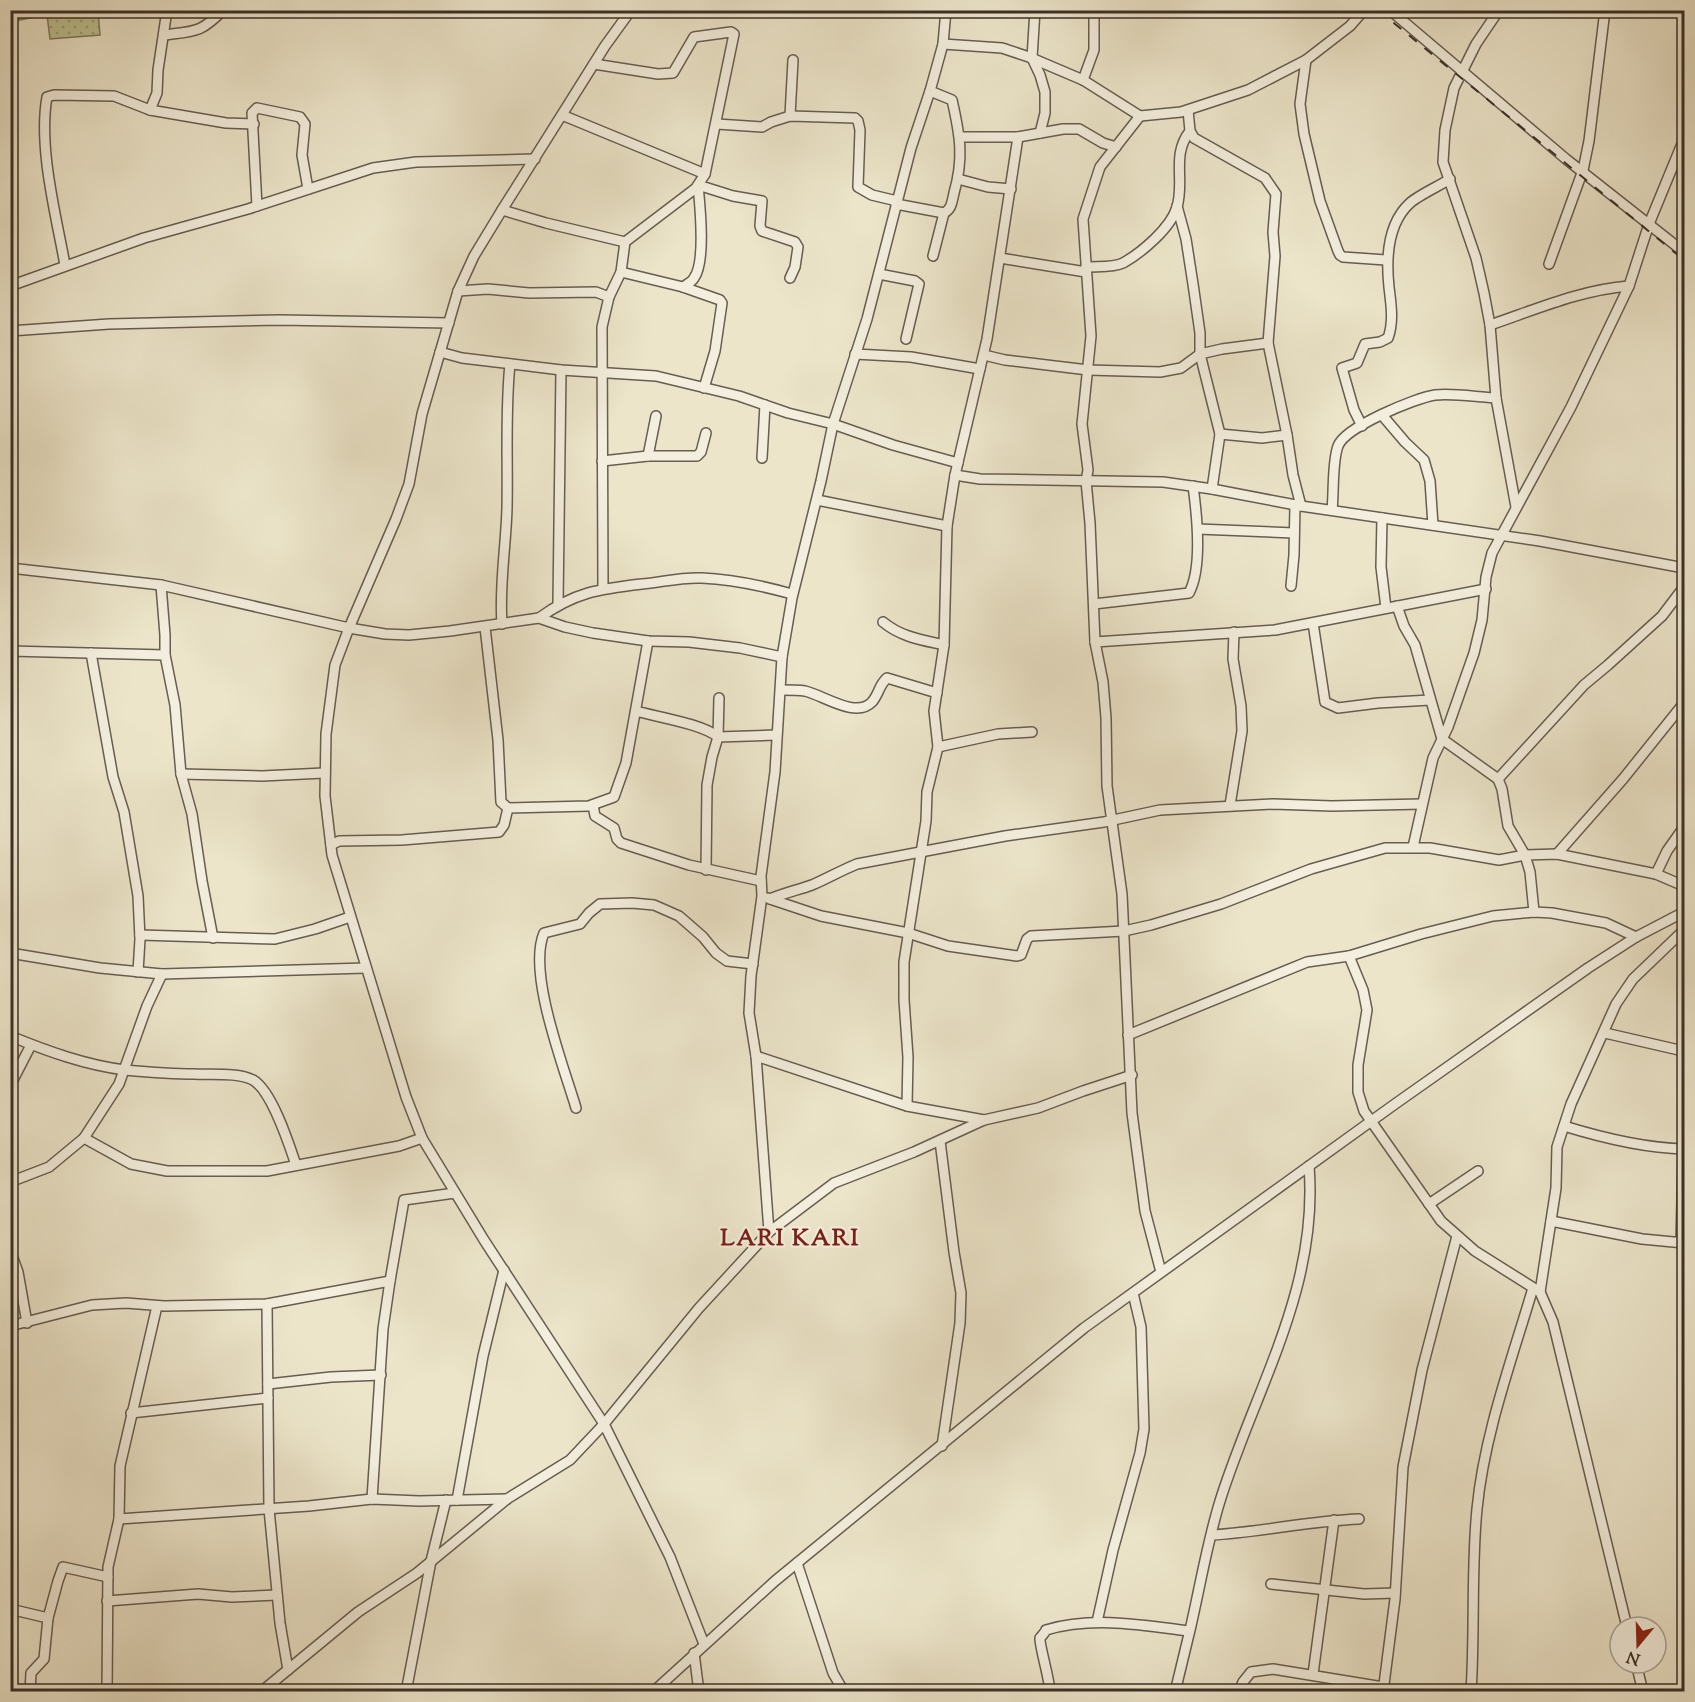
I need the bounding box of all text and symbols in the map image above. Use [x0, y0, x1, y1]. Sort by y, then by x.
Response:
district label: LARI KARI [720, 1222, 860, 1256]
north arrow [1608, 1615, 1668, 1675]
text: N [1624, 1644, 1644, 1670]

